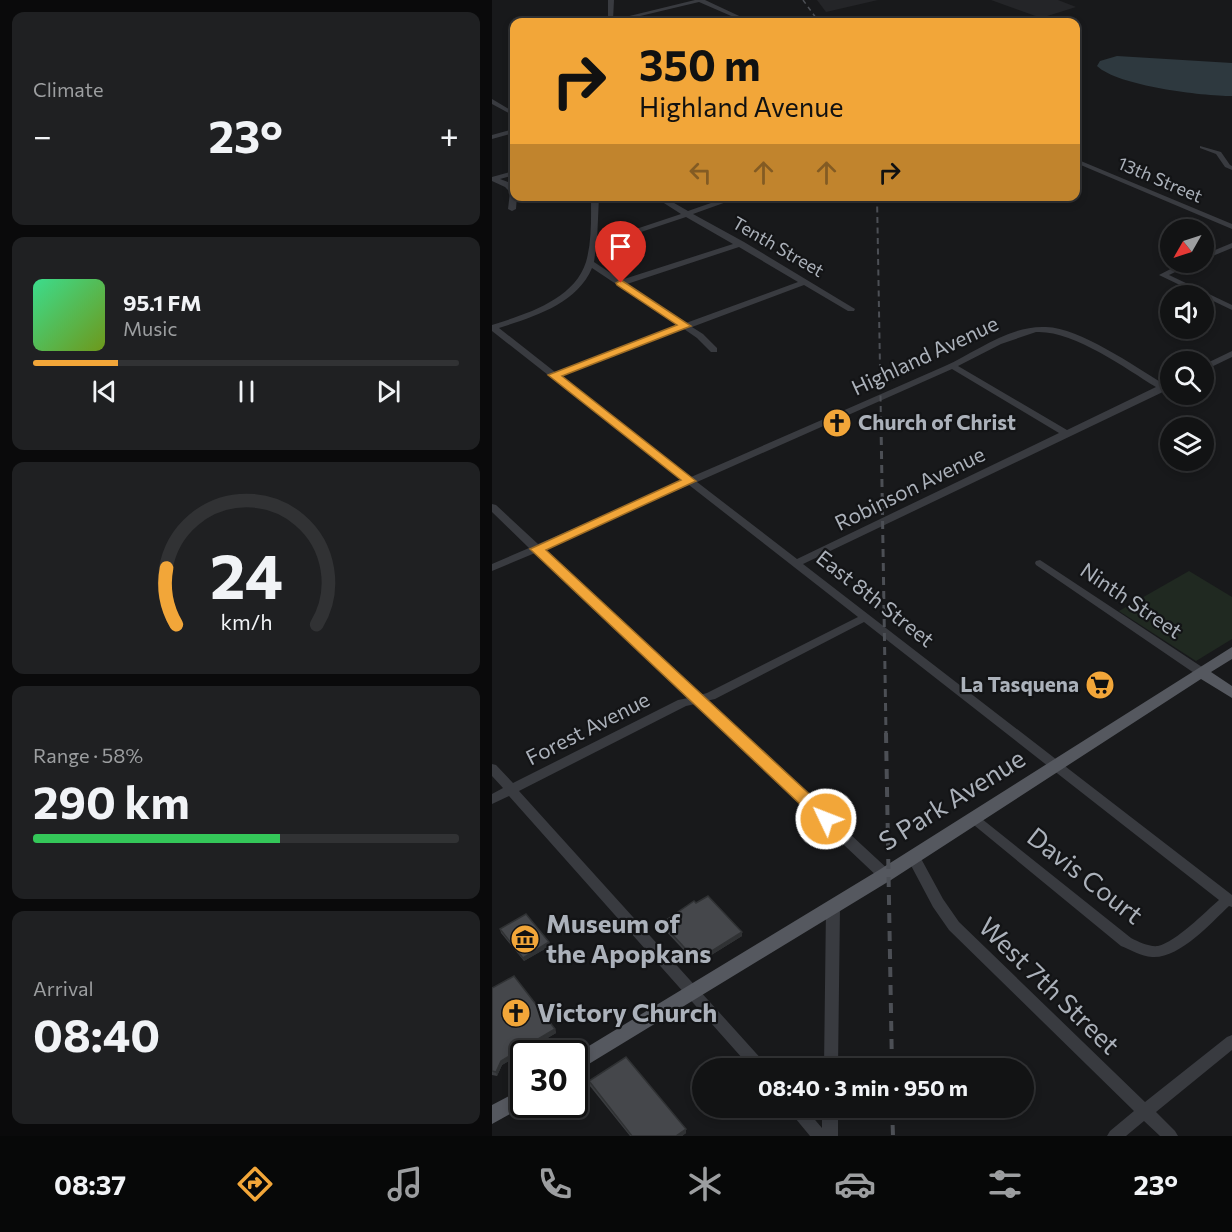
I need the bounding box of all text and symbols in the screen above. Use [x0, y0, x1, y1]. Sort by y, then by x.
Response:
text: 350 m [639, 38, 761, 90]
icon: right [540, 42, 618, 120]
text: Climate [33, 77, 103, 101]
text: Highland Avenue [639, 90, 844, 123]
text: 23° [209, 107, 283, 162]
text: − [33, 114, 52, 155]
text: + [440, 114, 459, 155]
street label: 13th Street [1115, 151, 1206, 207]
icon: left [684, 156, 717, 189]
icon: ahead [747, 156, 780, 189]
icon: ahead [810, 156, 843, 189]
icon: right [873, 156, 906, 189]
street label: Tenth Street [729, 211, 828, 281]
north arrow [1160, 219, 1214, 273]
map controls [1160, 219, 1214, 471]
pin [595, 221, 646, 283]
icon: arrive [604, 230, 637, 263]
button: sound [1160, 285, 1214, 339]
text: 95.1 FM [123, 289, 201, 316]
street label: Highland Avenue [847, 310, 1002, 400]
text: Music [123, 316, 177, 340]
button: search [1160, 351, 1214, 405]
icon: previous [88, 375, 121, 408]
icon: pause [230, 375, 263, 408]
icon: next [372, 375, 405, 408]
church icon: Church of Christ [821, 407, 853, 439]
place label: Church of Christ [858, 409, 1016, 434]
button: layers [1160, 417, 1214, 471]
street label: Robinson Avenue [830, 440, 989, 535]
text: 24 [210, 536, 282, 612]
street label: East 8th Street [812, 544, 940, 651]
street label: Ninth Street [1076, 557, 1187, 643]
text: km/h [220, 608, 272, 634]
supermarket icon: La Tasquena [1084, 669, 1116, 701]
place label: La Tasquena [960, 671, 1079, 696]
street label: Forest Avenue [521, 686, 653, 770]
street label: S Park Avenue [872, 742, 1030, 856]
text: Range · 58% [33, 743, 143, 767]
text: 290 km [33, 773, 190, 828]
position arrow [794, 787, 858, 851]
street label: Davis Court [1022, 820, 1150, 930]
place label: Museum of the Apopkans [546, 907, 711, 968]
street label: West 7th Street [973, 910, 1127, 1060]
museum icon: Museum of the Apopkans [509, 923, 541, 955]
text: Arrival [33, 976, 94, 1000]
place label: Victory Church [537, 996, 717, 1027]
church icon: Victory Church [500, 997, 532, 1029]
text: 08:40 [33, 1006, 160, 1061]
speed limit sign: 30 [510, 1040, 588, 1118]
text: 08:40 · 3 min · 950 m [758, 1074, 968, 1101]
icon: directions [234, 1163, 276, 1205]
icon: music [384, 1163, 426, 1205]
icon: phone [534, 1163, 576, 1205]
icon: climate [684, 1163, 726, 1205]
icon: car [834, 1163, 876, 1205]
icon: filters [984, 1163, 1026, 1205]
text: 08:37 [54, 1168, 126, 1201]
text: 23° [1133, 1168, 1178, 1201]

